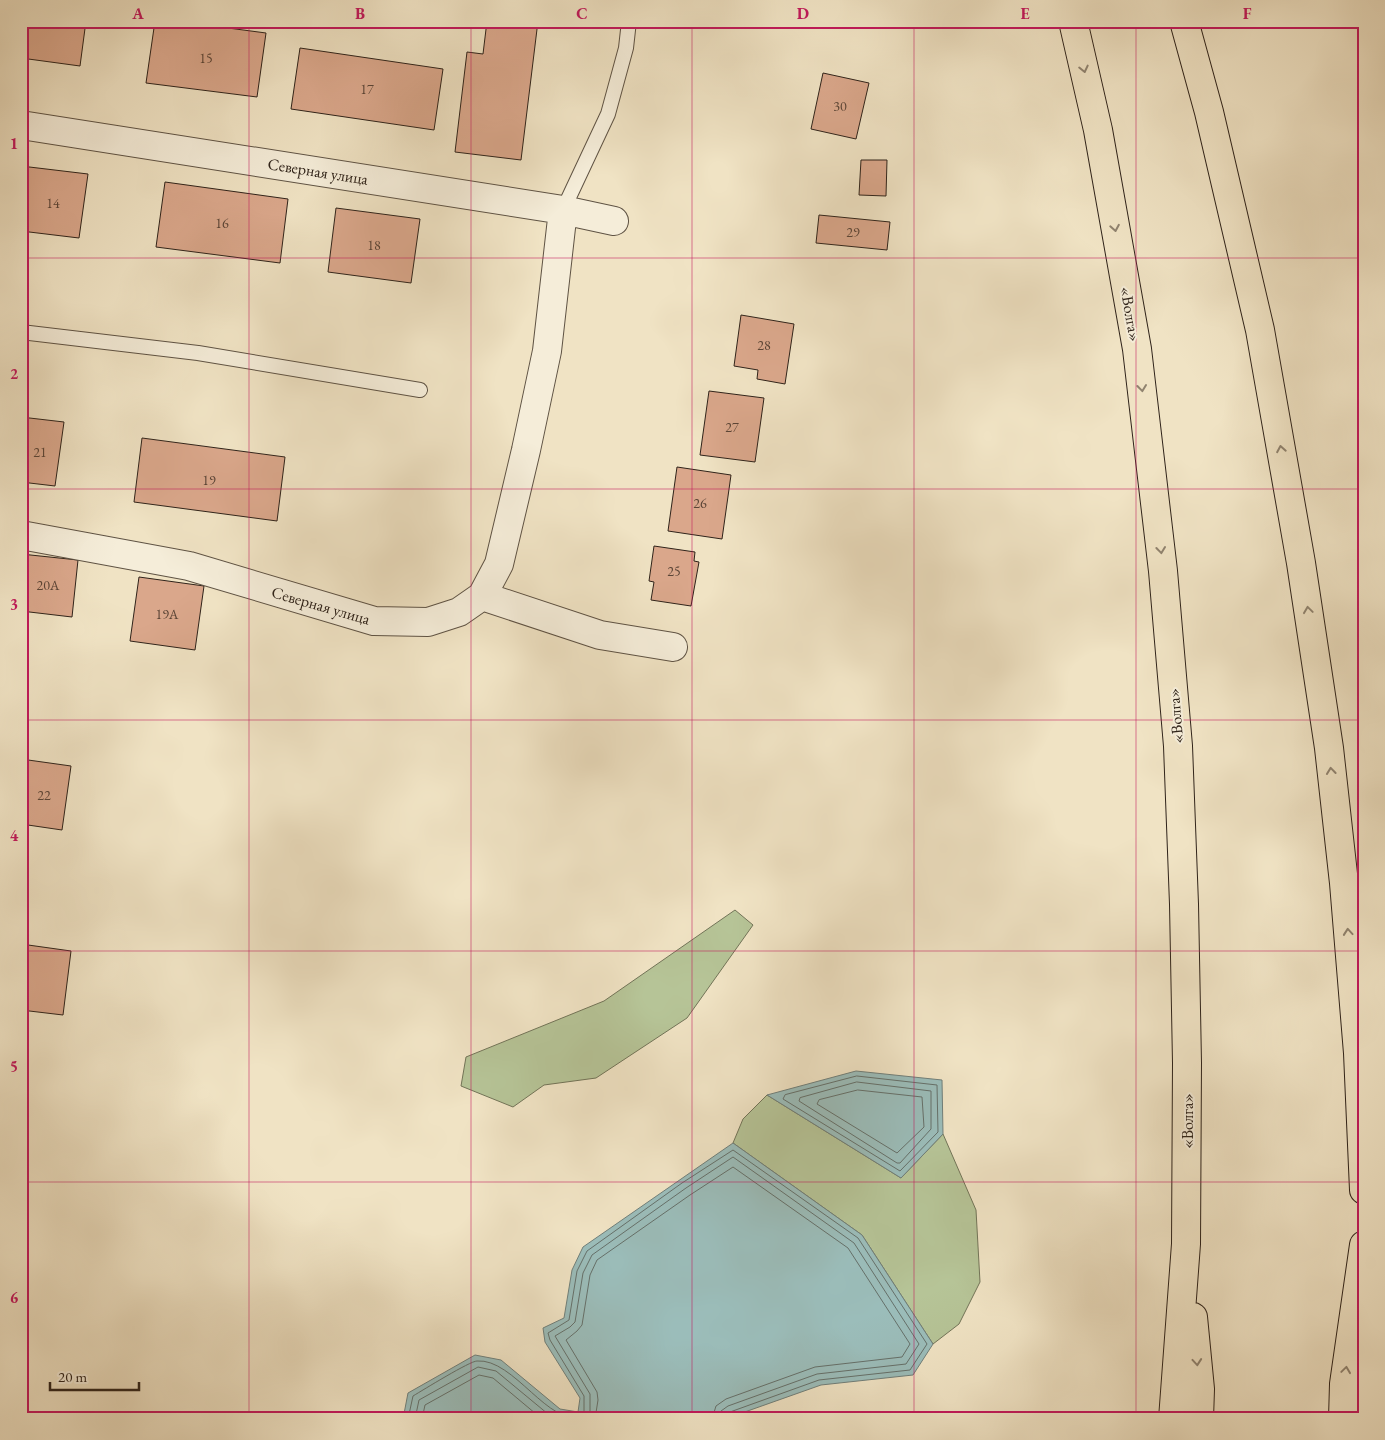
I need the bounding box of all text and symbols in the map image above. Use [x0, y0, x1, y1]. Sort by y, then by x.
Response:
text: A [131, 3, 144, 24]
text: B [355, 3, 365, 24]
text: C [576, 3, 588, 24]
text: D [797, 3, 809, 24]
text: E [1020, 3, 1030, 24]
text: F [1243, 3, 1252, 24]
house number: 15 [199, 49, 213, 67]
one-way arrow [1078, 64, 1089, 73]
house number: 17 [360, 80, 374, 98]
house number: 30 [833, 97, 847, 115]
text: 1 [10, 133, 18, 154]
street label: Северная улица [266, 153, 370, 190]
house number: 14 [46, 194, 60, 212]
house number: 16 [215, 214, 229, 232]
house number: 29 [846, 223, 860, 241]
one-way arrow [1110, 224, 1120, 233]
house number: 18 [367, 236, 381, 254]
street label: «Волга» [1115, 285, 1146, 343]
house number: 28 [757, 336, 771, 354]
text: 2 [10, 363, 19, 384]
one-way arrow [1136, 385, 1147, 393]
house number: 27 [725, 418, 739, 436]
house number: 21 [33, 443, 47, 461]
one-way arrow [1277, 445, 1287, 454]
house number: 19 [202, 471, 216, 489]
house number: 26 [693, 494, 707, 512]
one-way arrow [1155, 546, 1166, 554]
house number: 25 [667, 562, 681, 580]
house number: 20А [36, 576, 60, 594]
street label: Северная улица [269, 581, 373, 630]
text: 3 [10, 594, 18, 615]
house number: 19А [155, 605, 179, 623]
one-way arrow [1304, 605, 1314, 614]
street label: «Волга» [1163, 687, 1188, 745]
one-way arrow [1326, 766, 1337, 774]
house number: 22 [37, 786, 51, 804]
text: 4 [10, 825, 19, 846]
one-way arrow [1343, 928, 1354, 936]
text: 5 [10, 1056, 18, 1077]
street label: «Волга» [1177, 1093, 1198, 1149]
text: 6 [10, 1287, 19, 1308]
one-way arrow [1192, 1358, 1203, 1366]
scale bar [50, 1360, 139, 1392]
one-way arrow [1340, 1366, 1351, 1374]
text: 20 m [58, 1367, 87, 1386]

